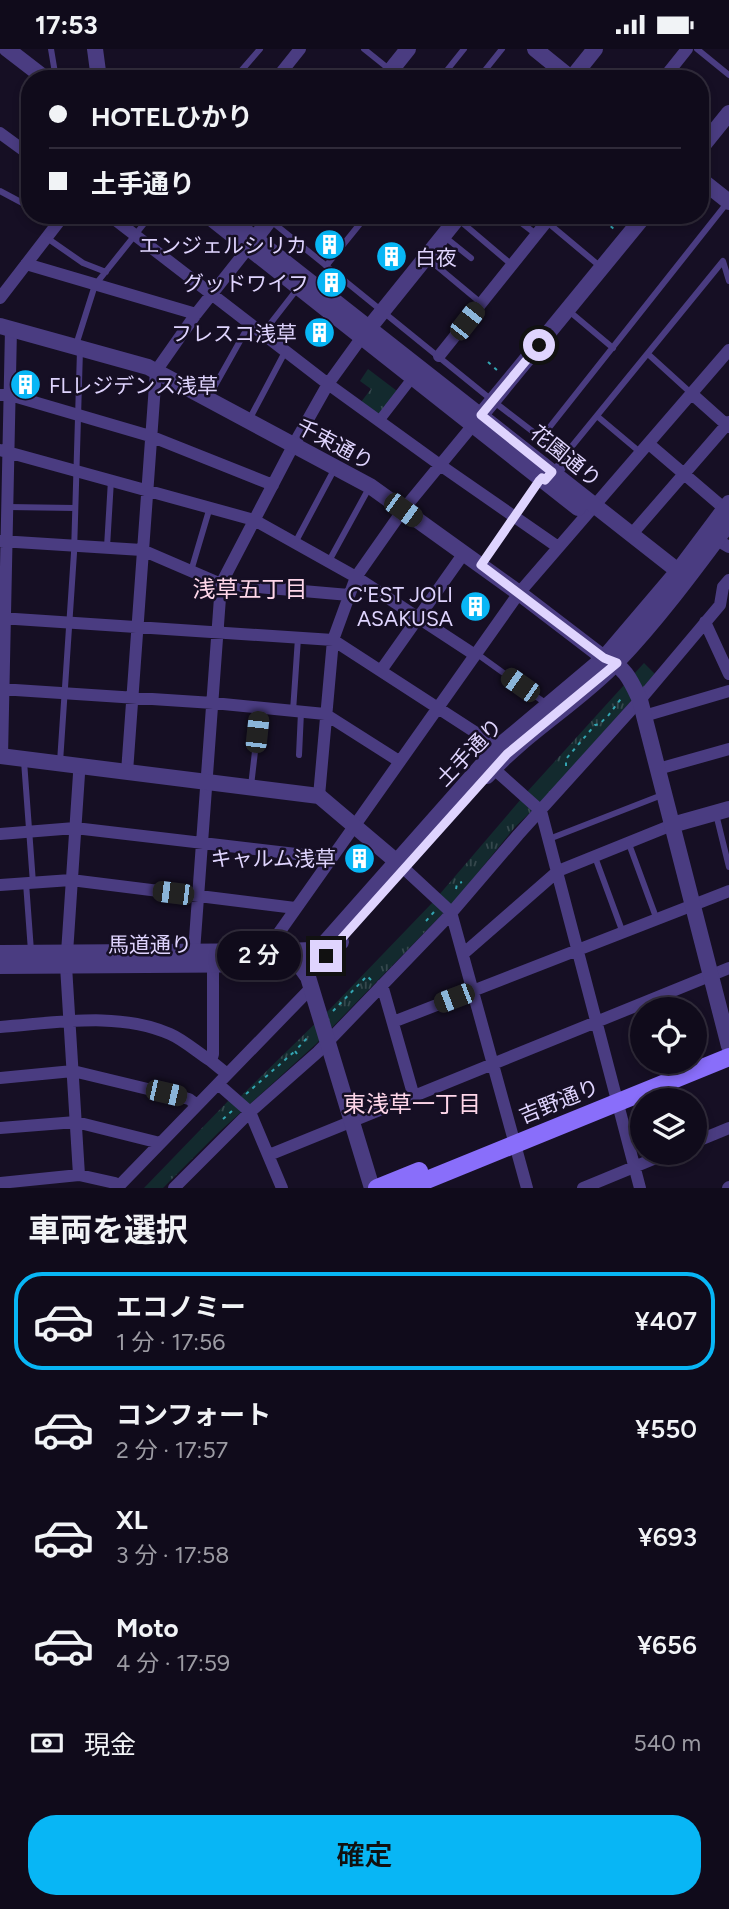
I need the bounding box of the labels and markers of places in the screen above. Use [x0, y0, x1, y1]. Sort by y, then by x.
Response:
building icon: エンジェルシリカ [313, 228, 347, 262]
place label: エンジェルシリカ [139, 233, 307, 258]
building icon: 白夜 [375, 240, 409, 274]
place label: 白夜 [415, 245, 457, 270]
building icon: グッドワイフ [315, 266, 349, 300]
place label: グッドワイフ [183, 271, 309, 296]
building icon: フレスコ浅草 [303, 316, 337, 350]
place label: フレスコ浅草 [171, 321, 297, 346]
building icon: FLレジデンス浅草 [9, 368, 43, 402]
place label: FLレジデンス浅草 [49, 373, 218, 398]
place label: C'EST JOLI ASAKUSA [348, 582, 453, 631]
building icon: C'EST JOLI ASAKUSA [459, 589, 493, 623]
building icon: キャルム浅草 [342, 841, 376, 875]
place label: キャルム浅草 [210, 846, 336, 871]

